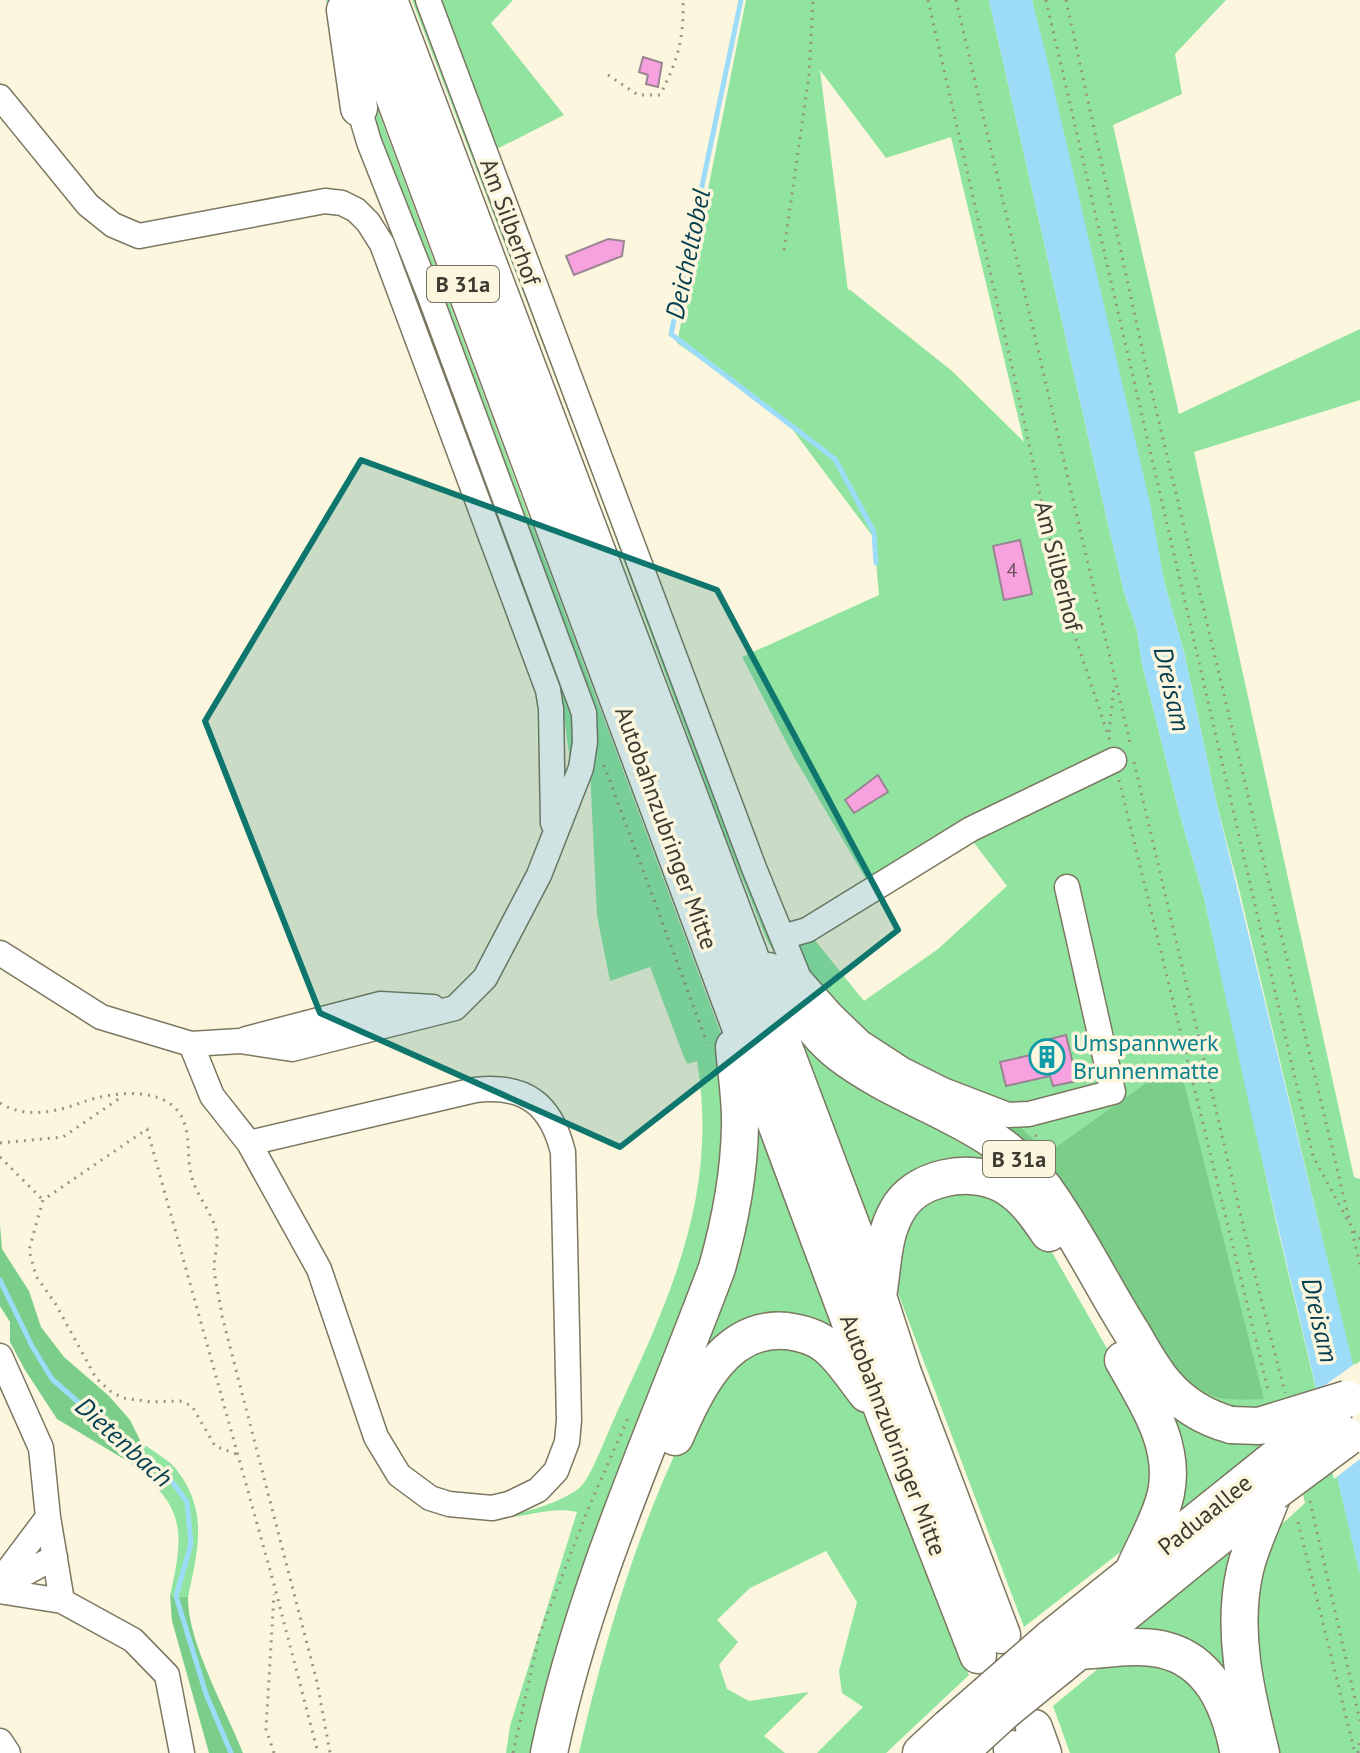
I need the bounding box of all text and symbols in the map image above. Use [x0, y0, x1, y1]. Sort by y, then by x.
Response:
street label: Am Silberhof [473, 154, 548, 291]
water label: Deicheltobel [658, 186, 717, 322]
road number: B 31a [427, 266, 499, 302]
street label: Am Silberhof [1027, 498, 1090, 635]
house number: 4 [1007, 557, 1018, 583]
water label: Dreisam [1147, 643, 1198, 735]
street label: Autobahnzubringer Mitte [608, 702, 725, 954]
place label: Umspannwerk Brunnenmatte [1073, 1027, 1219, 1086]
building icon: Umspannwerk Brunnenmatte [1028, 1038, 1066, 1076]
road number: B 31a [983, 1141, 1055, 1177]
water label: Dreisam [1295, 1274, 1346, 1366]
street label: Autobahnzubringer Mitte [833, 1310, 954, 1560]
water label: Dietenbach [69, 1389, 180, 1494]
street label: Paduaallee [1151, 1467, 1258, 1562]

